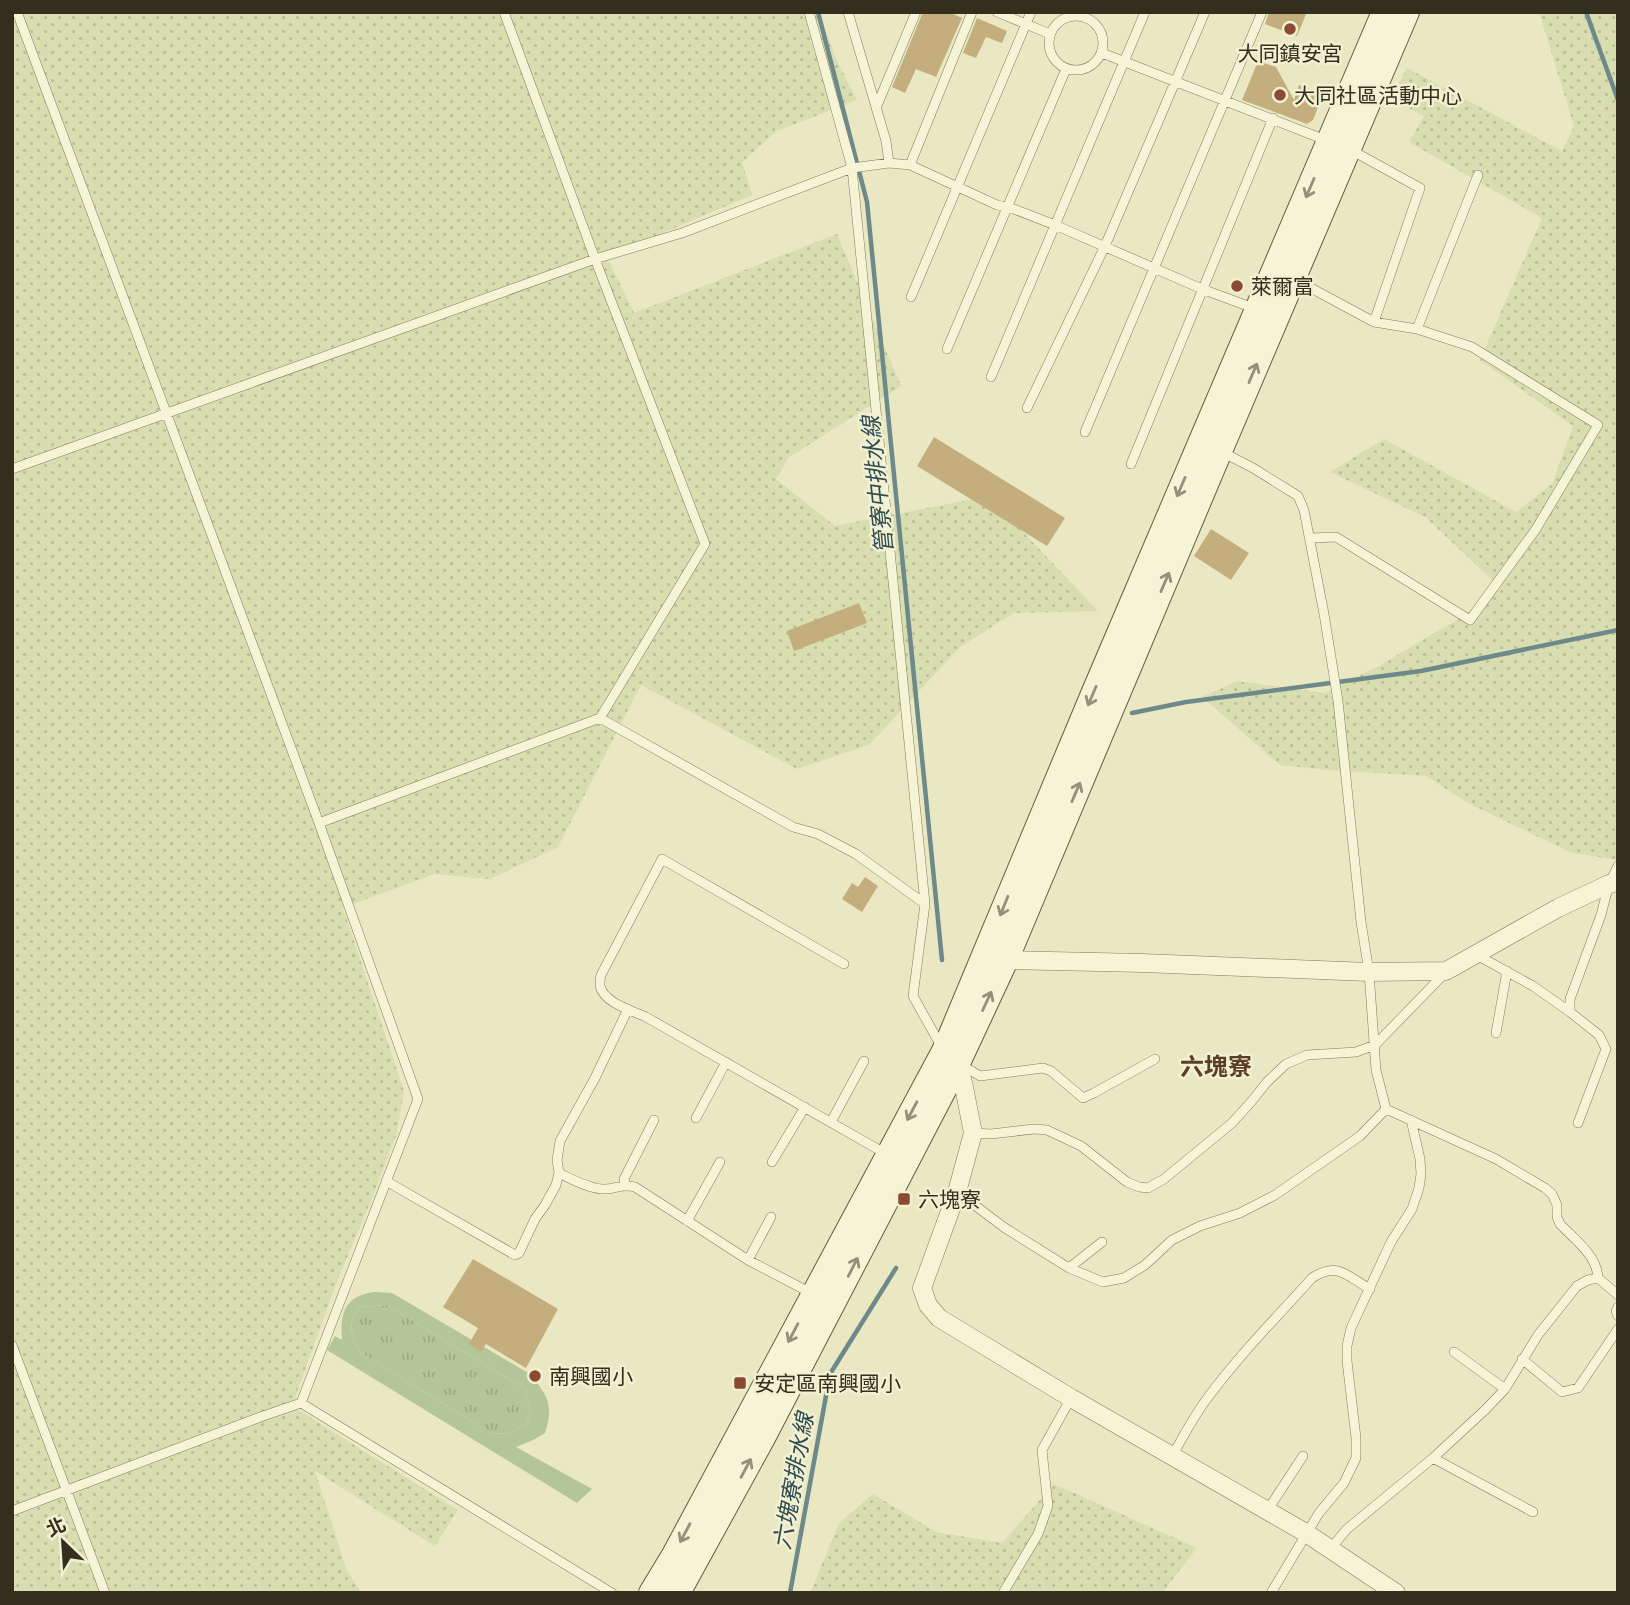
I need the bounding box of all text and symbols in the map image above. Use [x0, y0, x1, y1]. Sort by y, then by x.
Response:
marker: 大同鎮安宮 [1282, 21, 1298, 37]
place label: 大同鎮安宮 [1238, 40, 1343, 67]
place label: 大同社區活動中心 [1294, 82, 1462, 109]
marker: 大同社區活動中心 [1272, 87, 1288, 103]
one-way arrow [1303, 177, 1316, 198]
place label: 萊爾富 [1251, 273, 1314, 300]
marker: 萊爾富 [1229, 278, 1245, 294]
one-way arrow [1248, 363, 1261, 384]
water label: 管寮中排水線 [855, 412, 899, 555]
one-way arrow [1174, 476, 1187, 497]
one-way arrow [1159, 572, 1172, 594]
one-way arrow [1085, 685, 1098, 706]
one-way arrow [1071, 782, 1084, 803]
one-way arrow [996, 894, 1009, 916]
one-way arrow [981, 991, 994, 1012]
district label: 六塊寮 [1180, 1051, 1252, 1082]
one-way arrow [905, 1100, 918, 1121]
place label: 六塊寮 [918, 1186, 981, 1213]
marker: 六塊寮 [896, 1191, 912, 1207]
one-way arrow [846, 1257, 860, 1278]
one-way arrow [786, 1322, 799, 1343]
place label: 南興國小 [549, 1363, 633, 1390]
marker: 南興國小 [527, 1368, 543, 1384]
place label: 安定區南興國小 [754, 1370, 901, 1397]
marker: 安定區南興國小 [732, 1375, 748, 1391]
water label: 六塊寮排水線 [767, 1408, 820, 1551]
one-way arrow [740, 1459, 754, 1479]
north arrow [28, 1507, 98, 1577]
text: 北 [42, 1512, 70, 1541]
one-way arrow [678, 1522, 691, 1543]

